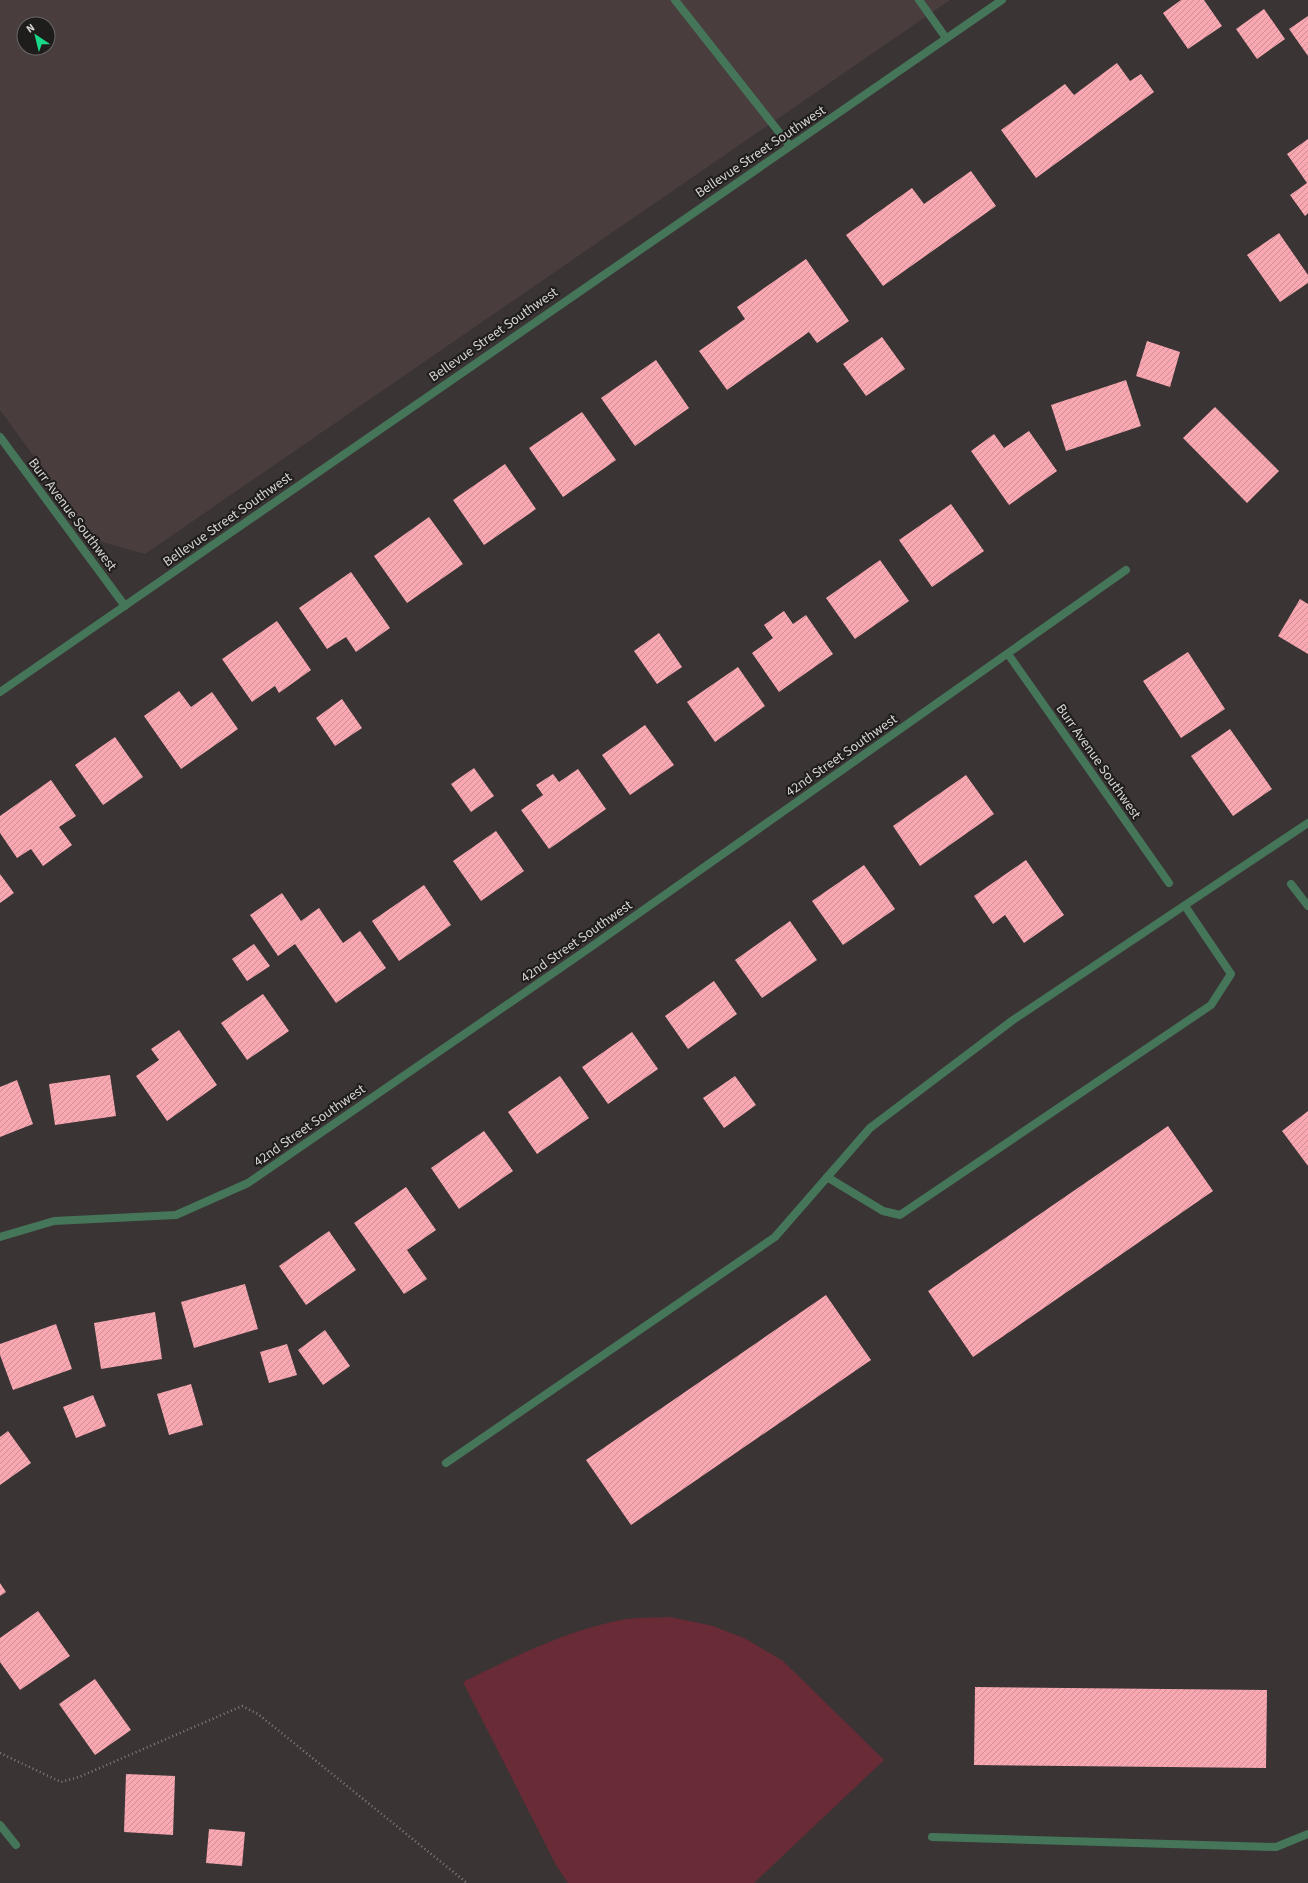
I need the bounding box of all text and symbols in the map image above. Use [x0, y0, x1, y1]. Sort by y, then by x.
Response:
north arrow [16, 16, 56, 56]
text: N [23, 20, 38, 36]
street label: Bellevue Street Southwest [691, 100, 830, 203]
street label: Bellevue Street Southwest [425, 282, 562, 387]
street label: Burr Avenue Southwest [23, 454, 121, 575]
street label: Bellevue Street Southwest [159, 467, 296, 572]
street label: Burr Avenue Southwest [1051, 700, 1146, 823]
street label: 42nd Street Southwest [782, 710, 902, 802]
street label: 42nd Street Southwest [517, 896, 637, 988]
street label: 42nd Street Southwest [250, 1080, 370, 1172]

